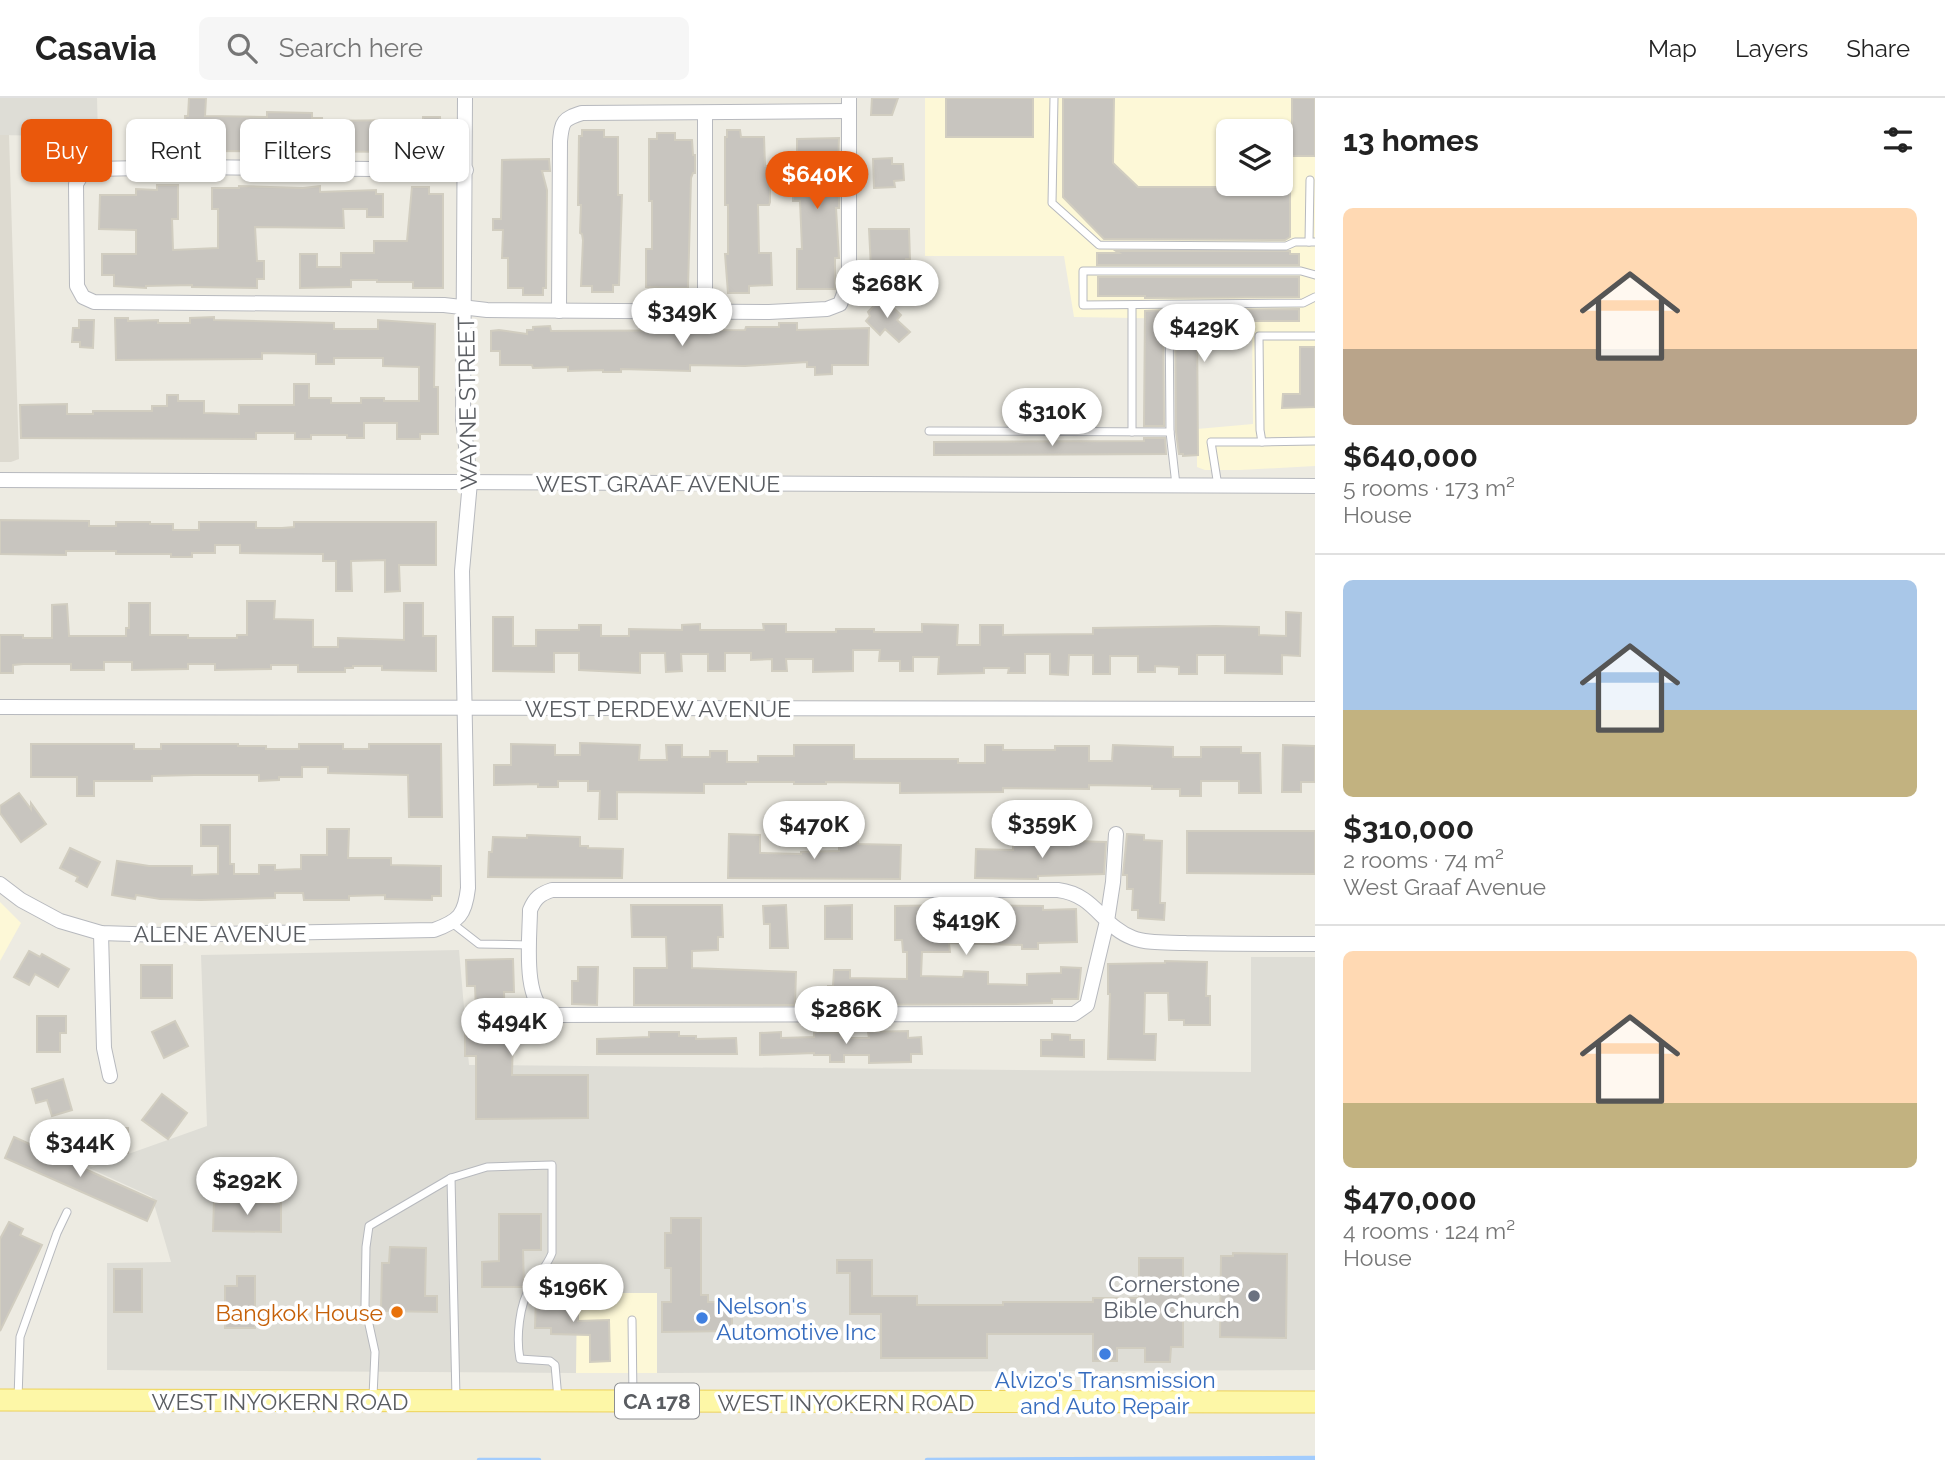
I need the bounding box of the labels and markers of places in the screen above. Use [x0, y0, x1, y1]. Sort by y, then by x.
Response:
pin: $640K [768, 152, 866, 211]
pin: $268K [838, 260, 936, 320]
pin: $349K [633, 288, 731, 348]
pin: $429K [1155, 304, 1253, 364]
pin: $310K [1003, 388, 1101, 448]
pin: $359K [993, 800, 1091, 860]
pin: $470K [765, 802, 863, 861]
pin: $419K [917, 898, 1015, 957]
pin: $286K [797, 986, 895, 1046]
pin: $494K [463, 998, 561, 1058]
pin: $344K [31, 1119, 129, 1179]
pin: $292K [198, 1158, 296, 1217]
pin: $196K [524, 1264, 622, 1324]
place label: Cornerstone Bible Church [1103, 1270, 1240, 1323]
marker: Cornerstone Bible Church [1246, 1288, 1262, 1304]
place label: Nelson's Automotive Inc [716, 1292, 876, 1345]
place label: Bangkok House [215, 1299, 383, 1326]
marker: Bangkok House [389, 1304, 405, 1320]
marker: Nelson's Automotive Inc [694, 1310, 710, 1326]
marker: Alvizo's Transmission and Auto Repair [1097, 1346, 1113, 1362]
place label: Alvizo's Transmission and Auto Repair [994, 1366, 1216, 1419]

